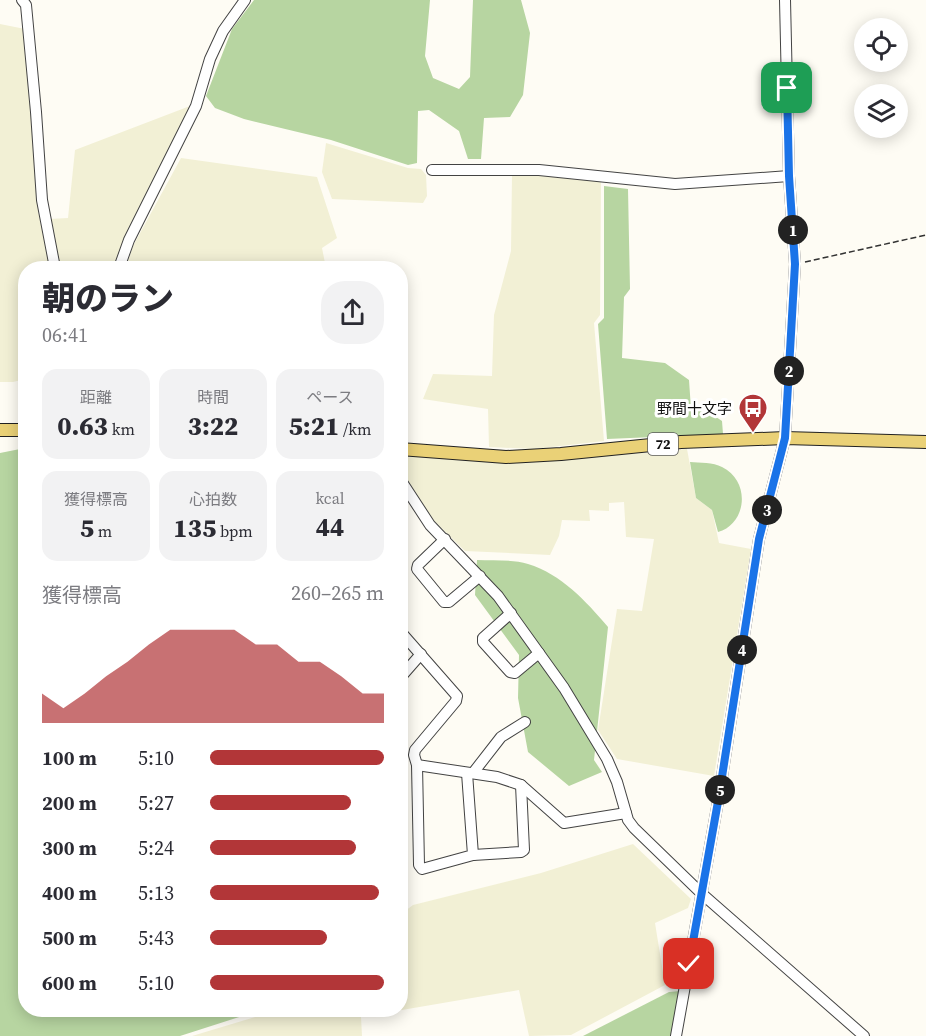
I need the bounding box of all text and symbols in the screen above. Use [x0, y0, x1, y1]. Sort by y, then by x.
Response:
map controls [854, 18, 908, 138]
button: locate [854, 18, 908, 72]
pin [761, 62, 812, 113]
icon: arrive [770, 71, 803, 104]
button: layers [854, 84, 908, 138]
pin: 1 [778, 215, 808, 245]
text: 1 [789, 219, 797, 241]
text: 朝のラン [42, 276, 174, 321]
button: share [321, 281, 384, 344]
text: 06:41 [42, 321, 88, 349]
pin: 2 [774, 356, 804, 386]
text: 2 [785, 360, 793, 382]
text: 距離 [80, 386, 112, 408]
text: 時間 [197, 386, 229, 408]
text: ペース [306, 386, 354, 408]
bus stop icon: 野間十文字 [737, 392, 769, 434]
place label: 野間十文字 [657, 398, 732, 419]
text: 0.63 [57, 408, 108, 444]
text: 3:22 [188, 408, 238, 444]
text: 5:21 [289, 408, 339, 444]
text: km [108, 418, 135, 440]
text: /km [339, 418, 371, 440]
road number: 72 [648, 433, 678, 455]
text: kcal [315, 487, 345, 509]
text: 獲得標高 [64, 488, 128, 510]
text: 心拍数 [189, 488, 237, 510]
pin: 3 [752, 495, 782, 525]
text: 3 [763, 499, 771, 521]
text: 44 [316, 509, 344, 545]
text: 5 [80, 510, 94, 546]
text: 135 [173, 510, 216, 546]
text: m [94, 520, 112, 542]
text: bpm [216, 520, 253, 542]
text: 260–265 m [291, 579, 384, 607]
text: 獲得標高 [42, 581, 122, 609]
pin: 4 [727, 635, 757, 665]
text: 4 [738, 639, 746, 661]
text: 100 m [42, 744, 97, 772]
text: 5:10 [138, 744, 174, 772]
pin: 5 [705, 775, 735, 805]
text: 5 [716, 779, 724, 801]
text: 200 m [42, 789, 97, 817]
text: 5:27 [138, 789, 174, 817]
text: 300 m [42, 834, 97, 862]
text: 5:24 [138, 834, 174, 862]
text: 400 m [42, 879, 97, 907]
text: 5:13 [138, 879, 174, 907]
text: 500 m [42, 924, 97, 952]
text: 5:43 [138, 924, 174, 952]
pin [663, 938, 714, 989]
icon: check [672, 947, 705, 980]
text: 600 m [42, 969, 97, 997]
text: 5:10 [138, 969, 174, 997]

